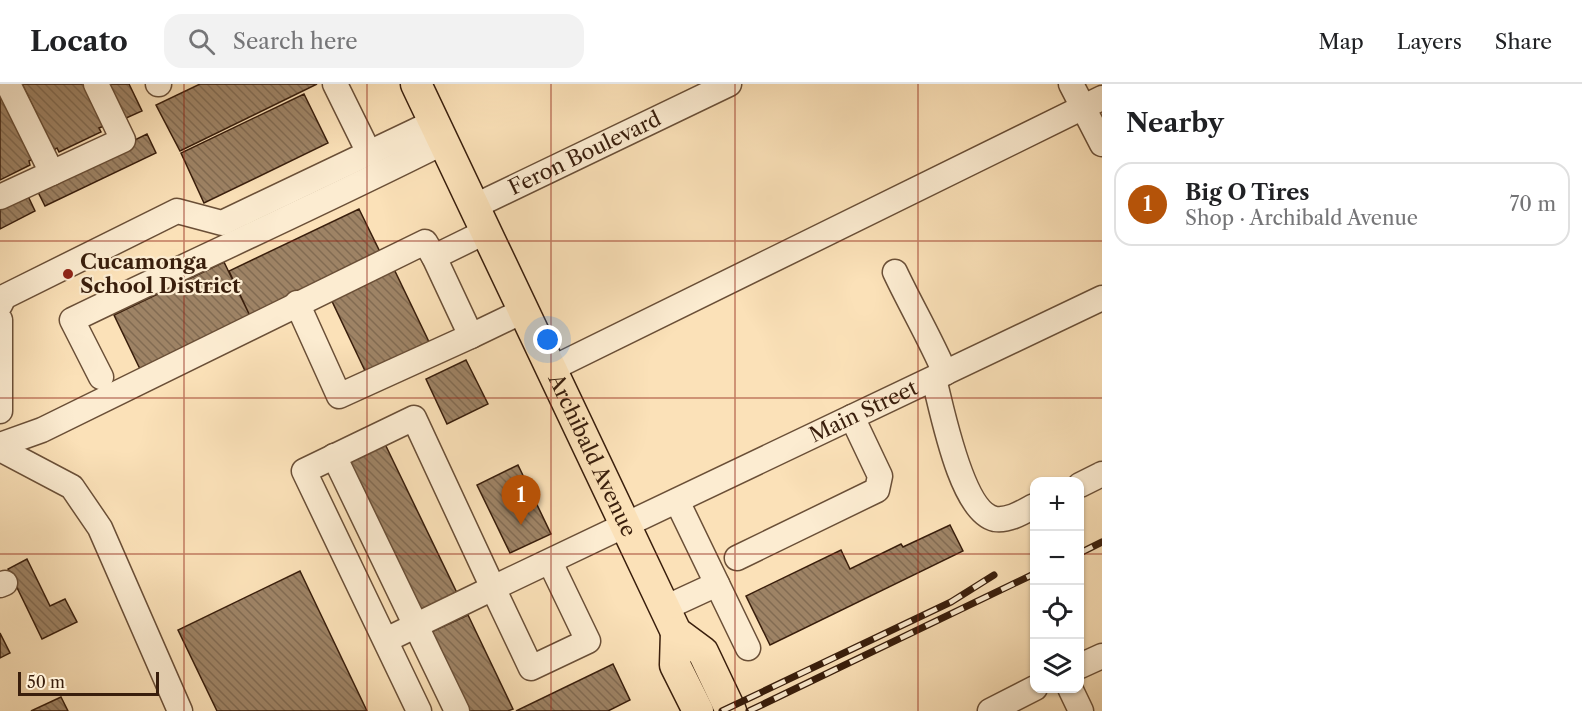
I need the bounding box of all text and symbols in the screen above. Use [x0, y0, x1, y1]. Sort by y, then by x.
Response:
search box [164, 14, 584, 68]
text: Locato [30, 24, 128, 58]
icon: search [185, 25, 218, 58]
text: Search here [233, 28, 358, 55]
text: Map [1319, 29, 1364, 54]
text: Layers [1397, 29, 1462, 54]
text: Share [1495, 29, 1552, 54]
street label: Feron Boulevard [504, 106, 665, 200]
text: Nearby [1126, 107, 1224, 139]
text: Big O Tires [1185, 179, 1310, 206]
text: 1 [1143, 192, 1152, 216]
text: 70 m [1510, 192, 1556, 216]
text: Shop · Archibald Avenue [1185, 206, 1418, 230]
place label: Cucamonga School District [80, 249, 241, 298]
marker: Cucamonga School District [61, 267, 75, 281]
your location [533, 325, 562, 354]
street label: Archibald Avenue [543, 369, 642, 540]
street label: Main Street [805, 374, 922, 448]
pin: 1 [502, 476, 540, 525]
map controls [1030, 477, 1084, 693]
button: + [1030, 477, 1084, 531]
button: − [1030, 531, 1084, 585]
button: locate [1030, 585, 1084, 639]
button: layers [1030, 639, 1084, 693]
scale bar [18, 669, 159, 696]
text: 50 m [27, 672, 65, 692]

